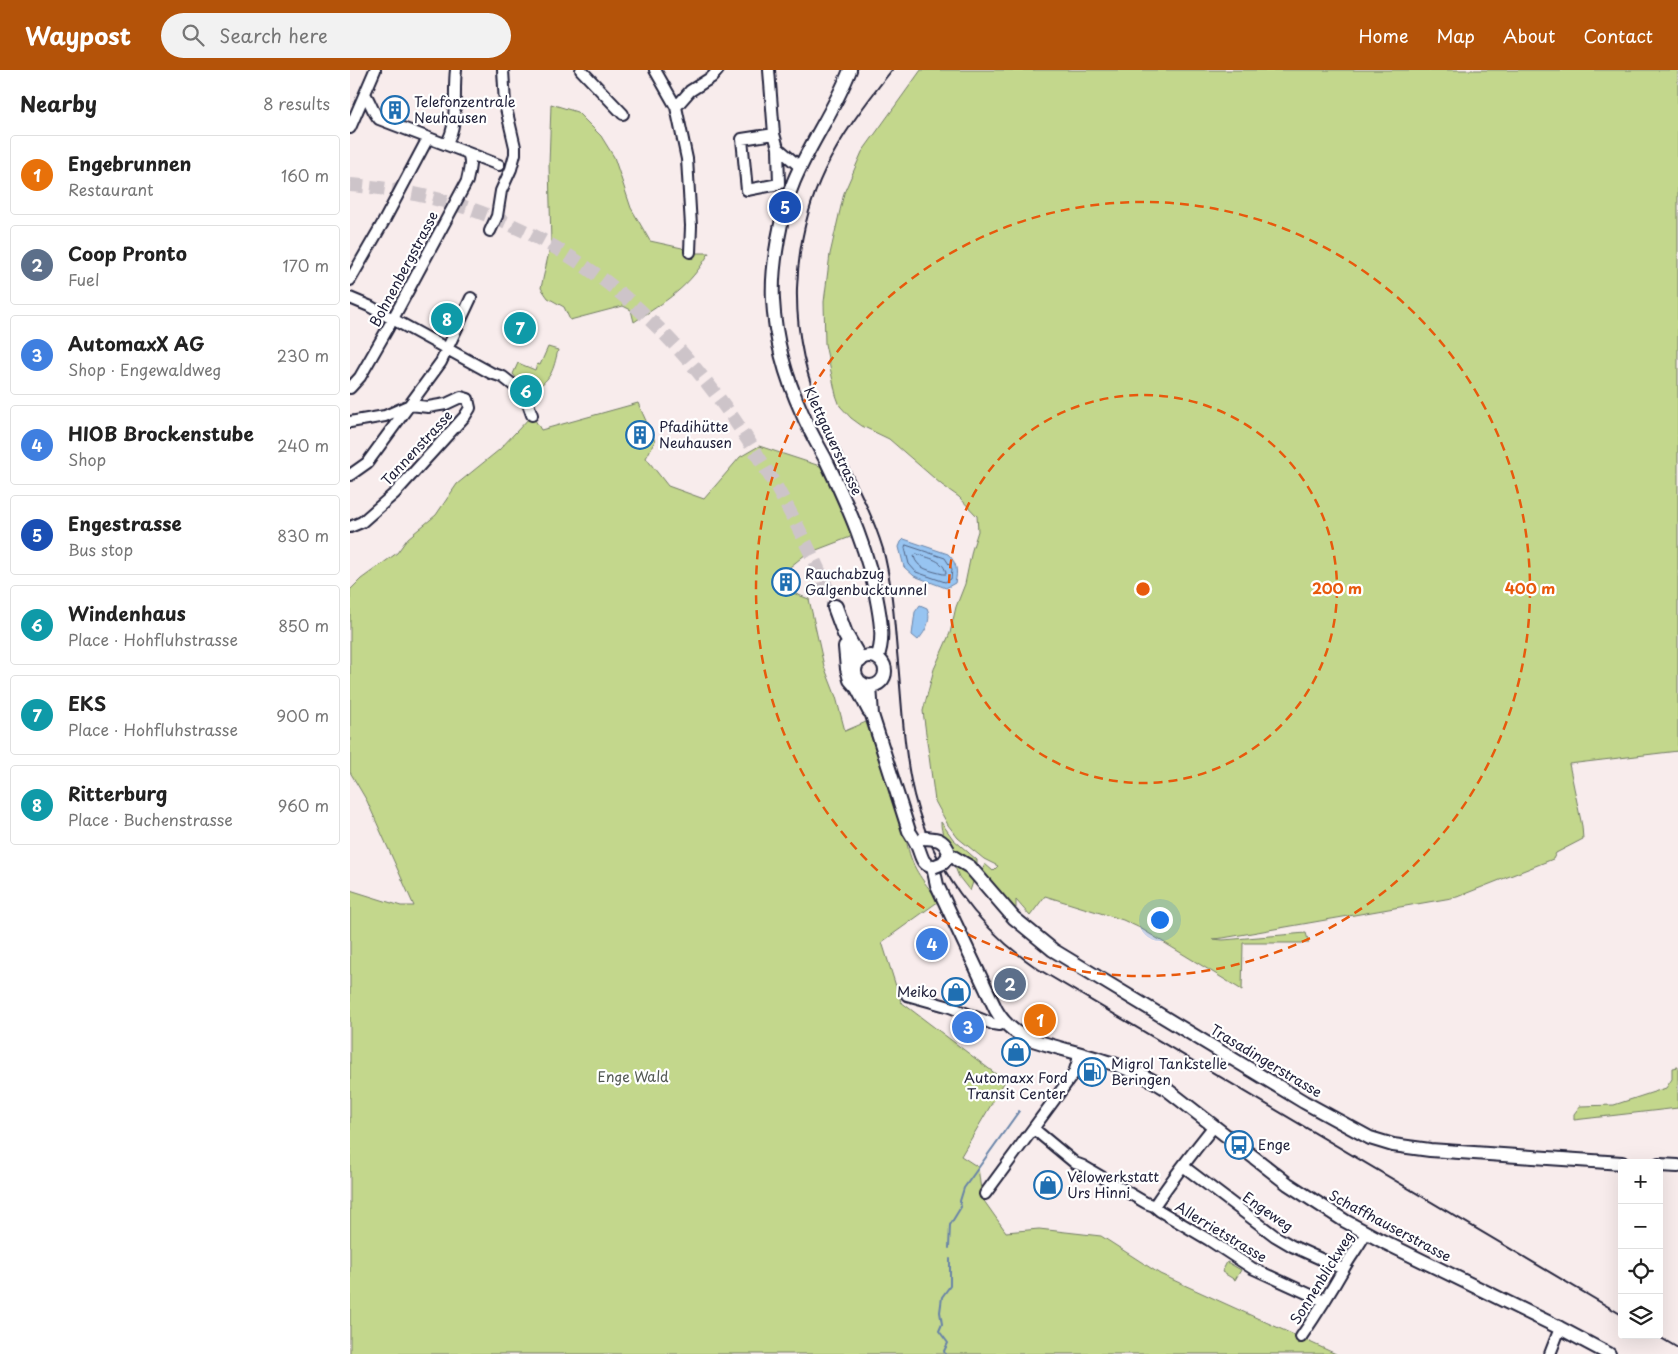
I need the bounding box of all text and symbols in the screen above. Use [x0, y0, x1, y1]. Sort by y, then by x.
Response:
search box [161, 13, 511, 58]
text: Waypost [25, 17, 131, 53]
icon: search [179, 21, 207, 49]
text: Search here [219, 21, 328, 49]
text: Home [1358, 22, 1408, 49]
text: Map [1436, 22, 1475, 49]
text: About [1503, 22, 1555, 49]
text: Contact [1583, 22, 1653, 49]
text: Nearby [20, 87, 97, 119]
text: 8 results [263, 91, 330, 115]
place label: Telefonzentrale Neuhausen [414, 91, 516, 128]
building icon: Telefonzentrale Neuhausen [380, 95, 410, 125]
text: Engebrunnen [68, 149, 191, 177]
text: 1 [33, 163, 41, 187]
text: 160 m [281, 163, 329, 187]
text: Restaurant [68, 177, 154, 201]
pin: 5 [769, 188, 801, 226]
street label: Bohnenbergstrasse [364, 207, 443, 330]
text: Coop Pronto [68, 239, 187, 267]
text: 2 [31, 253, 43, 277]
text: 170 m [283, 253, 329, 277]
text: Fuel [68, 267, 99, 291]
pin: 8 [431, 300, 463, 338]
pin: 7 [504, 309, 536, 347]
text: AutomaxX AG [68, 329, 205, 357]
text: 3 [32, 343, 42, 367]
text: 230 m [277, 343, 329, 367]
text: Shop · Engewaldweg [68, 357, 222, 381]
pin: 6 [510, 372, 542, 410]
street label: Klettgauerstrasse [799, 383, 868, 499]
street label: Tannenstrasse [376, 405, 457, 490]
place label: Pfadihütte Neuhausen [659, 416, 732, 453]
text: HIOB Brockenstube [68, 419, 254, 447]
building icon: Pfadihütte Neuhausen [625, 420, 655, 450]
text: 4 [32, 433, 42, 457]
text: 240 m [277, 433, 329, 457]
text: Shop [68, 447, 106, 471]
text: Engestrasse [68, 509, 182, 537]
text: 5 [32, 523, 42, 547]
text: 830 m [277, 523, 329, 547]
text: Bus stop [68, 537, 133, 561]
place label: Rauchabzug Galgenbucktunnel [805, 563, 927, 600]
building icon: Rauchabzug Galgenbucktunnel [771, 567, 801, 597]
text: 200 m [1312, 576, 1362, 599]
text: 400 m [1505, 576, 1555, 599]
centre of rings [1134, 580, 1152, 598]
text: Windenhaus [68, 599, 186, 627]
text: 6 [31, 613, 43, 637]
text: 850 m [278, 613, 329, 637]
text: Place · Hohfluhstrasse [68, 627, 238, 651]
text: EKS [68, 689, 106, 717]
text: 7 [32, 703, 42, 727]
text: 900 m [276, 703, 329, 727]
text: Place · Hohfluhstrasse [68, 717, 238, 741]
text: Ritterburg [68, 779, 167, 807]
text: 8 [32, 793, 42, 817]
text: 960 m [278, 793, 329, 817]
text: Place · Buchenstrasse [68, 807, 233, 831]
your location [1147, 907, 1173, 933]
pin: 4 [916, 925, 948, 963]
pin: 2 [994, 965, 1026, 1003]
shop icon: Meiko [941, 977, 971, 1007]
place label: Meiko [897, 981, 937, 1002]
pin: 1 [1024, 1001, 1056, 1039]
pin: 3 [952, 1008, 984, 1046]
street label: Trasadingerstrasse [1206, 1019, 1326, 1102]
shop icon: Automaxx Ford Transit Center [1001, 1037, 1031, 1067]
place label: Migrol Tankstelle Beringen [1111, 1053, 1228, 1090]
fuel station icon: Migrol Tankstelle Beringen [1077, 1057, 1107, 1087]
park label: Enge Wald [597, 1066, 669, 1087]
place label: Automaxx Ford Transit Center [964, 1067, 1068, 1104]
bus stop icon: Enge [1224, 1130, 1254, 1160]
place label: Enge [1258, 1134, 1291, 1155]
map controls [1618, 1159, 1663, 1339]
button: + [1618, 1159, 1663, 1204]
place label: Velowerkstatt Urs Hinni [1067, 1166, 1160, 1203]
shop icon: Velowerkstatt Urs Hinni [1033, 1170, 1063, 1200]
street label: Schaffhauserstrasse [1325, 1184, 1455, 1267]
street label: Engeweg [1239, 1187, 1298, 1237]
street label: Allerrietstrasse [1171, 1196, 1271, 1267]
button: − [1618, 1204, 1663, 1249]
street label: Sonnenblickweg [1284, 1227, 1359, 1328]
button: locate [1618, 1249, 1663, 1294]
button: layers [1618, 1294, 1663, 1339]

